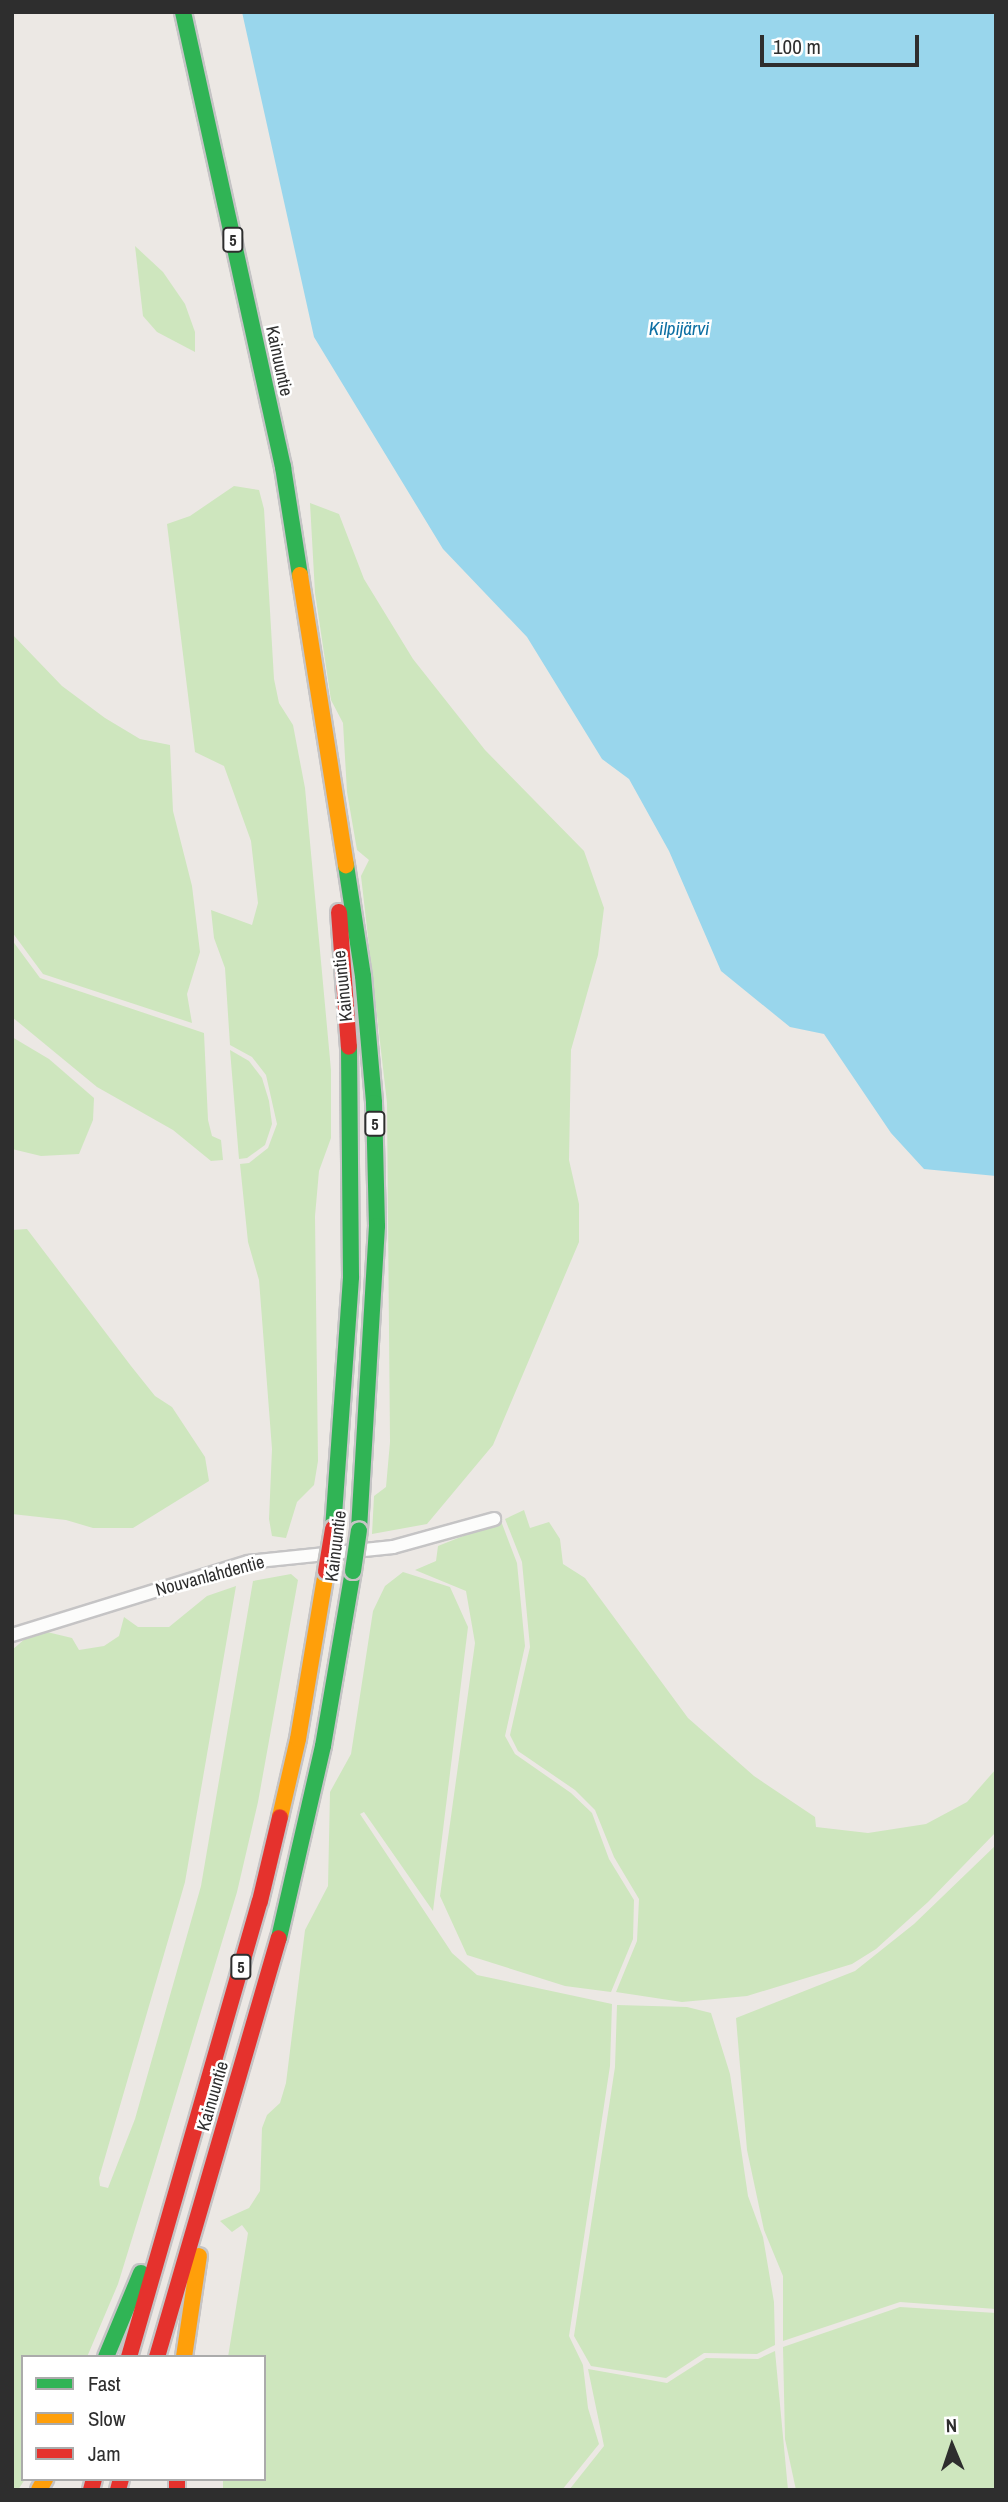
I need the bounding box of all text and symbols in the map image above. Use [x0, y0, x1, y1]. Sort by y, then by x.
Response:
scale bar [763, 21, 922, 65]
text: 100 m [773, 32, 821, 61]
road number: 5 [221, 228, 245, 252]
water label: Kilpijärvi [649, 318, 709, 340]
street label: Kainuuntie [261, 324, 297, 398]
street label: Kainuuntie [329, 949, 357, 1023]
road number: 5 [363, 1112, 387, 1136]
street label: Kainuuntie [321, 1509, 351, 1583]
street label: Nouvanlahdentie [153, 1551, 267, 1601]
road number: 5 [229, 1954, 253, 1980]
street label: Kainuuntie [193, 2059, 233, 2133]
legend [21, 2355, 266, 2481]
text: Fast [88, 2369, 121, 2398]
text: Slow [88, 2404, 125, 2433]
north arrow [917, 2411, 987, 2481]
text: N [945, 2412, 957, 2438]
text: Jam [88, 2439, 121, 2468]

